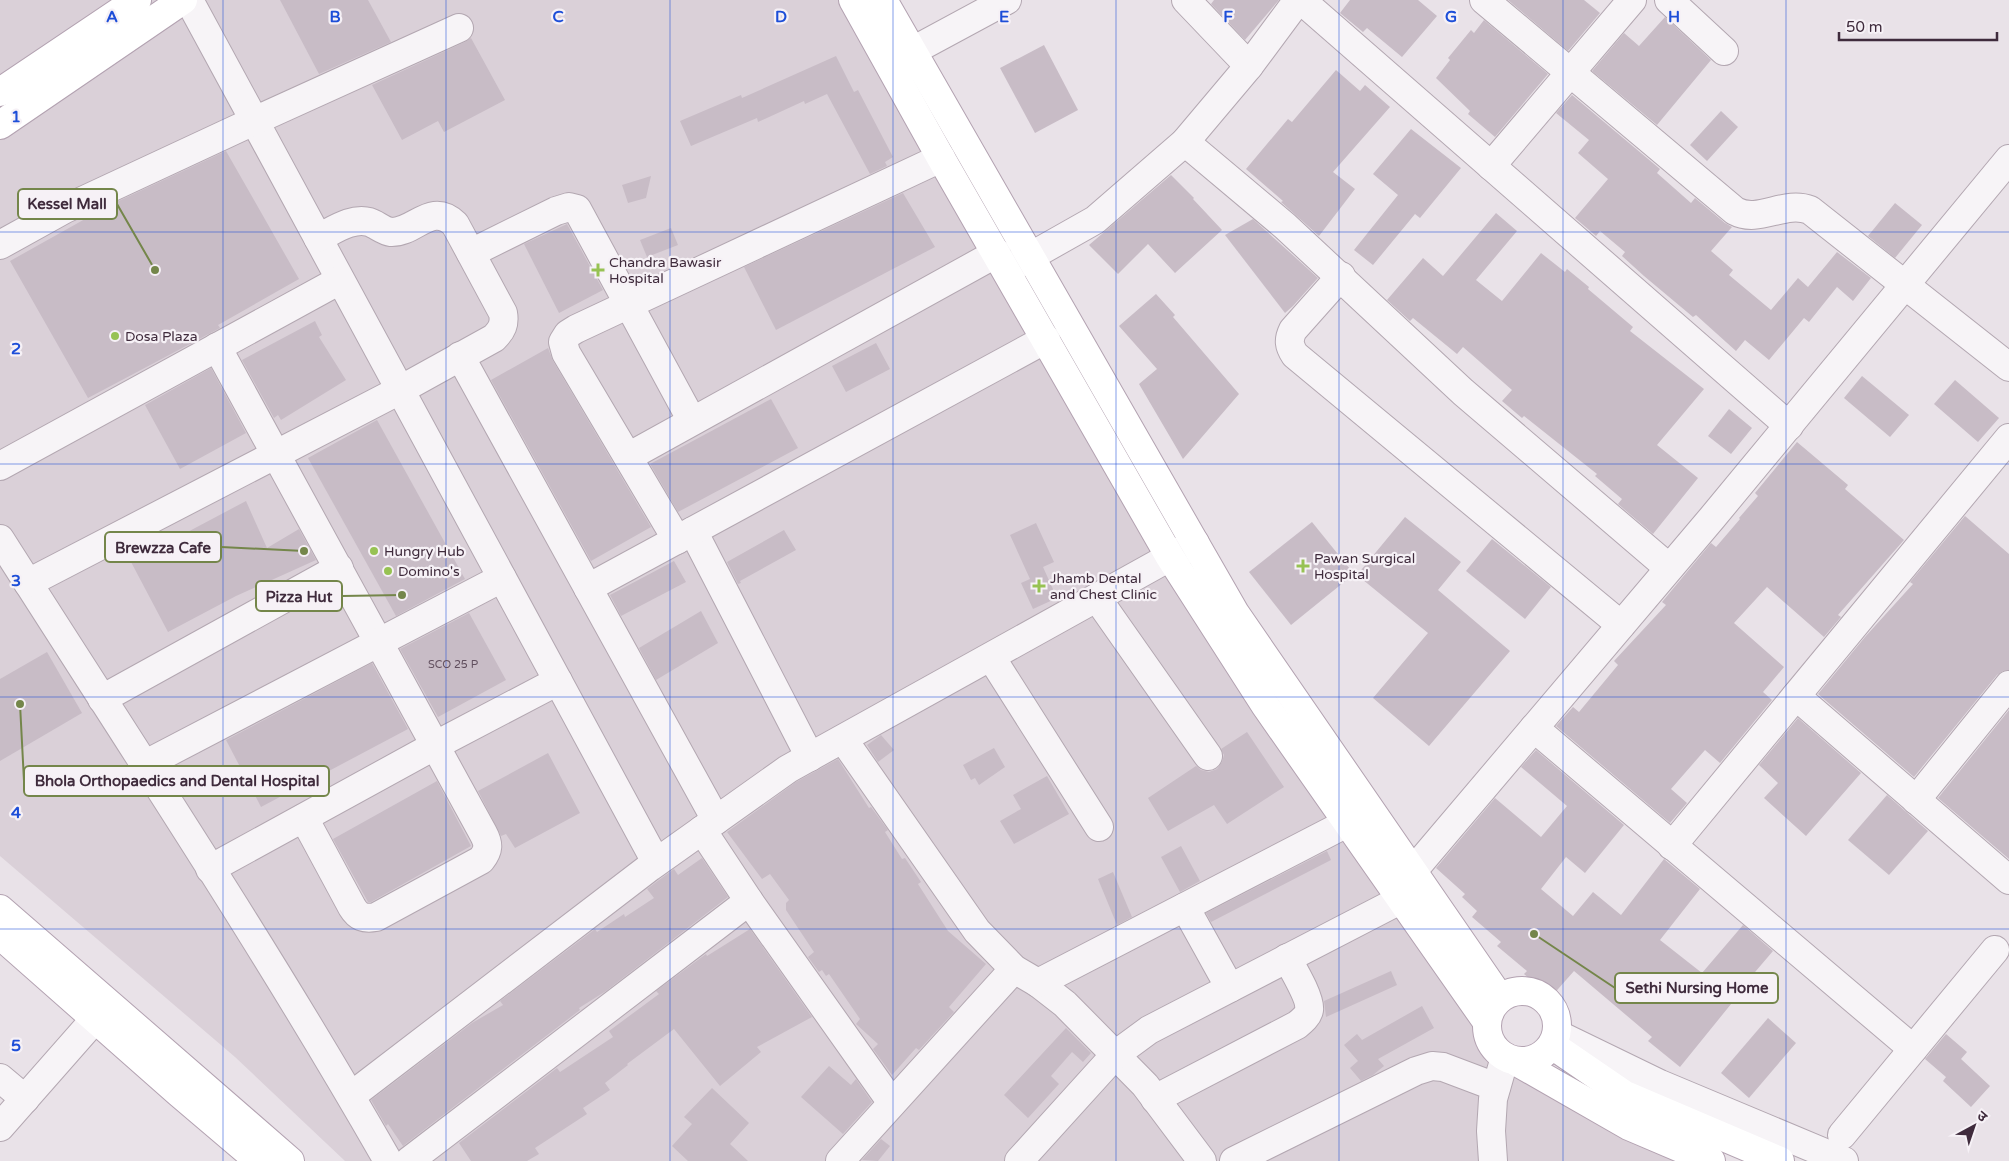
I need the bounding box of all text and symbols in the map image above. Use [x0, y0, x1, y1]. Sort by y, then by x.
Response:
text: A [106, 7, 118, 27]
text: B [329, 7, 341, 27]
text: C [552, 7, 564, 27]
text: D [775, 7, 787, 27]
text: E [999, 7, 1009, 27]
text: F [1223, 7, 1233, 27]
text: G [1445, 7, 1457, 27]
text: H [1668, 7, 1680, 27]
scale bar [1839, 10, 1996, 42]
text: 50 m [1846, 18, 1883, 36]
text: 1 [11, 107, 21, 127]
callout: Kessel Mall [18, 189, 117, 219]
text: Kessel Mall [27, 195, 107, 213]
place label: Chandra Bawasir Hospital [609, 254, 722, 287]
marker: Chandra Bawasir Hospital [591, 263, 605, 277]
place label: Dosa Plaza [125, 328, 198, 345]
marker: Dosa Plaza [109, 330, 121, 342]
text: 2 [11, 339, 21, 359]
callout: Brewzza Cafe [105, 532, 221, 562]
text: Brewzza Cafe [115, 539, 211, 557]
place label: Hungry Hub [384, 543, 465, 560]
marker: Hungry Hub [368, 545, 380, 557]
place label: Pawan Surgical Hospital [1314, 550, 1415, 583]
marker: Pawan Surgical Hospital [1296, 559, 1310, 573]
place label: Domino's [398, 563, 460, 580]
marker: Domino's [382, 565, 394, 577]
place label: Jhamb Dental and Chest Clinic [1050, 570, 1157, 603]
text: 3 [11, 571, 21, 591]
marker: Jhamb Dental and Chest Clinic [1032, 579, 1046, 593]
callout: Pizza Hut [256, 581, 342, 611]
text: Pizza Hut [266, 588, 333, 606]
house number: SCO 25 P [428, 658, 478, 671]
callout: Bhola Orthopaedics and Dental Hospital [24, 766, 329, 796]
text: Bhola Orthopaedics and Dental Hospital [35, 772, 319, 791]
text: 4 [11, 803, 21, 823]
callout: Sethi Nursing Home [1615, 973, 1778, 1003]
text: Sethi Nursing Home [1626, 979, 1769, 998]
text: 5 [11, 1036, 21, 1056]
north arrow [1949, 1101, 1999, 1151]
text: उ [1973, 1107, 1991, 1126]

